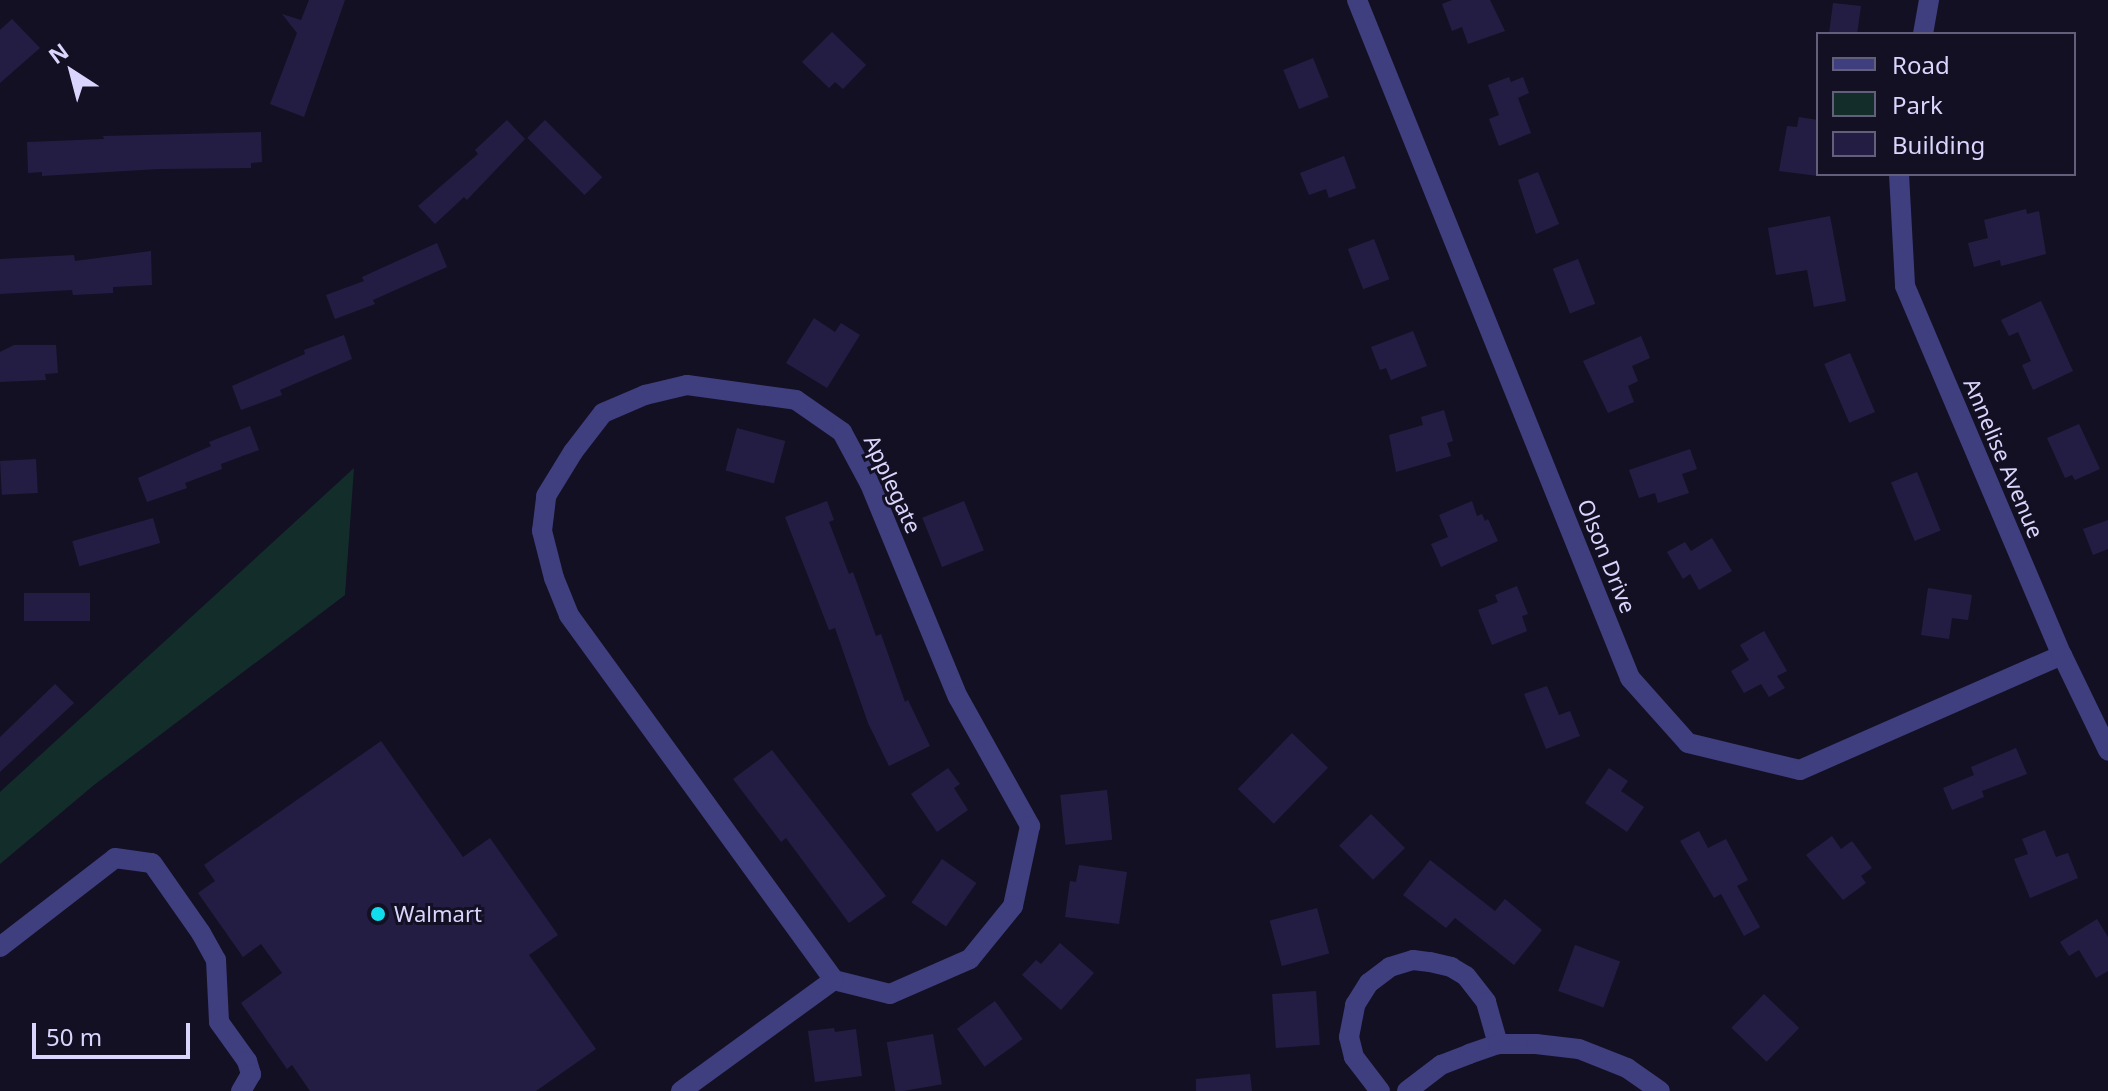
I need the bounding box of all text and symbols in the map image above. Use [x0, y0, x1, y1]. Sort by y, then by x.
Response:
north arrow [32, 32, 112, 112]
legend [1816, 32, 2076, 176]
text: N [42, 35, 74, 70]
text: Road [1892, 48, 1950, 81]
text: Park [1892, 88, 1943, 121]
text: Building [1892, 128, 1985, 161]
street label: Annelise Avenue [1958, 374, 2050, 542]
street label: Applegate [859, 431, 927, 537]
street label: Olson Drive [1572, 495, 1642, 617]
place label: Walmart [394, 901, 482, 927]
marker: Walmart [369, 905, 387, 923]
scale bar [36, 1007, 194, 1057]
text: 50 m [46, 1020, 102, 1053]

